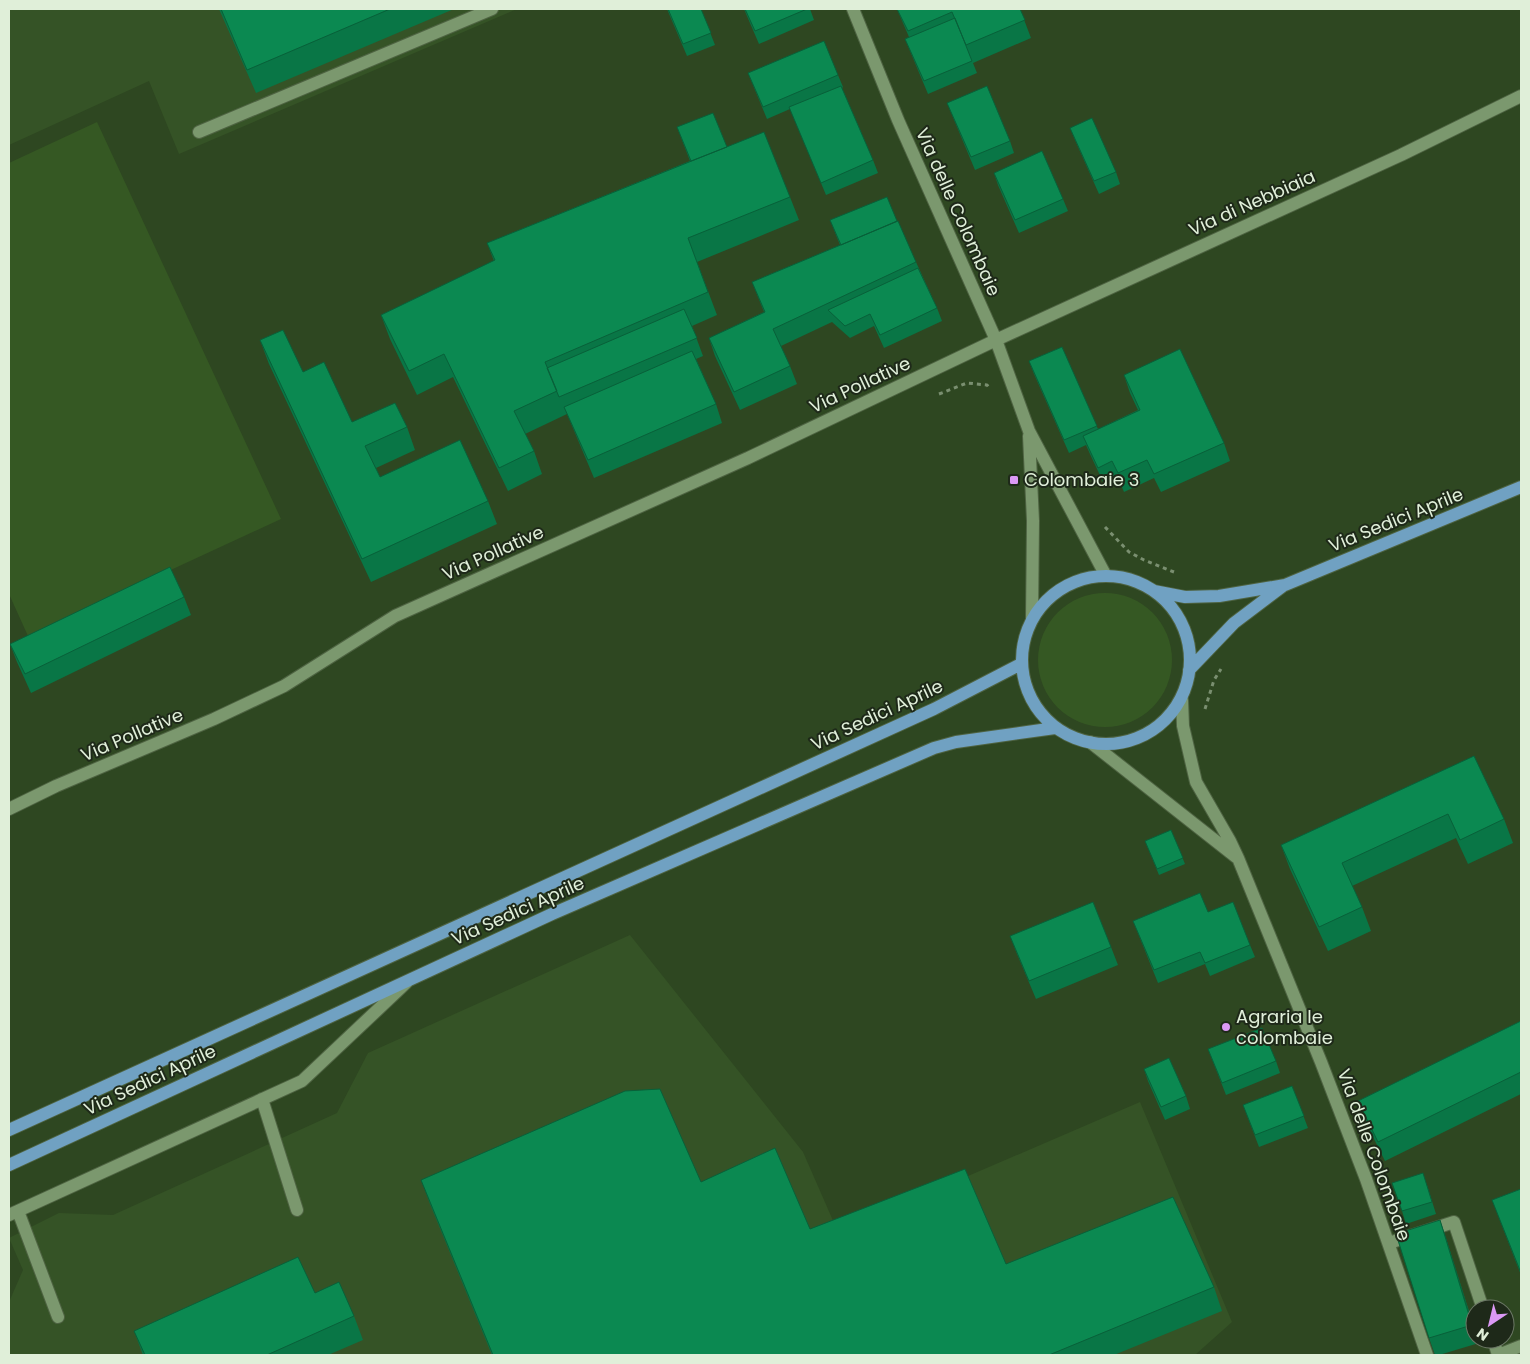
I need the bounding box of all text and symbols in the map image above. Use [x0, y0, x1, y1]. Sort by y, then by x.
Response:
street label: Via delle Colombaie [910, 124, 1007, 300]
street label: Via di Nebbiaia [1184, 163, 1319, 242]
street label: Via Pollative [805, 350, 914, 419]
place label: Colombaie 3 [1024, 467, 1139, 492]
marker: Colombaie 3 [1008, 474, 1020, 486]
street label: Via Sedici Aprile [1325, 481, 1467, 558]
street label: Via Pollative [438, 519, 548, 586]
street label: Via Sedici Aprile [807, 673, 947, 756]
street label: Via Pollative [77, 702, 187, 767]
street label: Via Sedici Aprile [447, 870, 588, 951]
place label: Agraria le colombaie [1236, 1004, 1333, 1050]
marker: Agraria le colombaie [1220, 1021, 1232, 1033]
street label: Via Sedici Aprile [80, 1038, 220, 1121]
street label: Via delle Colombaie [1332, 1065, 1417, 1244]
north arrow [1465, 1299, 1515, 1349]
text: N [1472, 1323, 1493, 1346]

